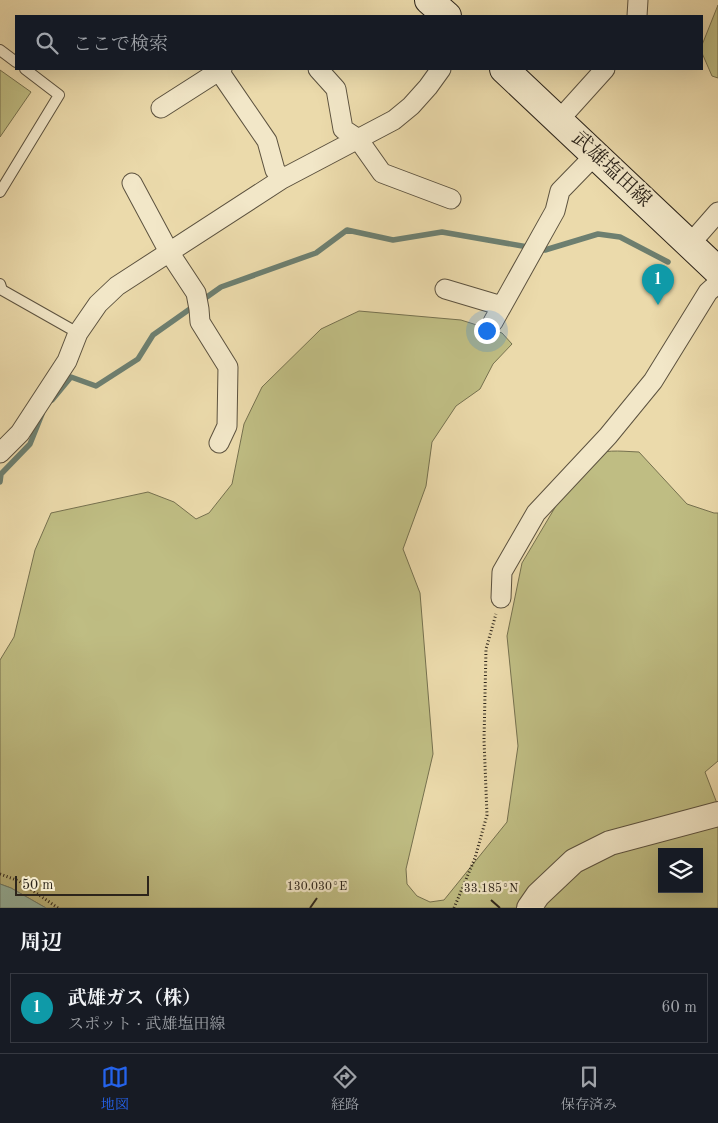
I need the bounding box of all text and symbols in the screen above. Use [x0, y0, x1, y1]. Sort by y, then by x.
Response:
search box [15, 15, 703, 70]
icon: search [33, 29, 61, 57]
text: ここで検索 [73, 36, 168, 55]
street label: 武雄塩田線 [568, 127, 656, 211]
pin: 1 [642, 264, 674, 305]
your location [474, 318, 500, 344]
map controls [658, 848, 703, 893]
button: layers [658, 848, 703, 893]
scale bar [15, 873, 149, 896]
text: 50 m [22, 878, 53, 892]
text: 130.030°E [287, 881, 347, 893]
text: 33.185°N [464, 882, 518, 895]
text: 周辺 [20, 933, 62, 954]
text: 武雄ガス（株） [68, 990, 201, 1009]
text: 1 [32, 1000, 42, 1016]
text: 60 m [661, 1000, 697, 1016]
text: スポット · 武雄塩田線 [68, 1017, 225, 1033]
tab: 地図 [101, 1063, 129, 1114]
tab: 経路 [331, 1063, 359, 1114]
tab: 保存済み [561, 1063, 617, 1114]

